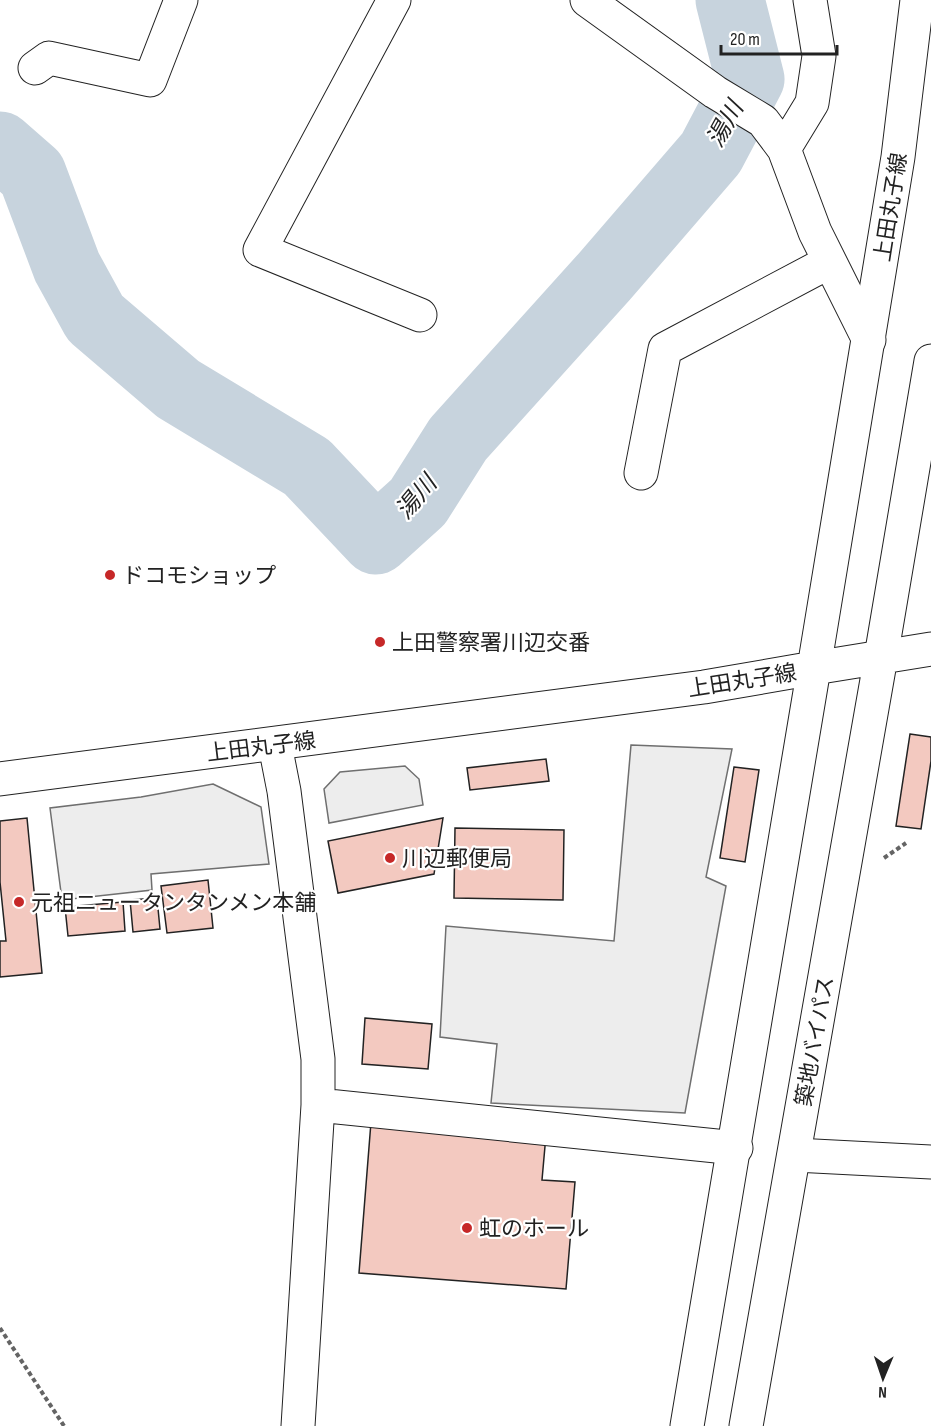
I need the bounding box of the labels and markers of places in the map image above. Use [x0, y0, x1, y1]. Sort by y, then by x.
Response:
place label: ドコモショップ [122, 563, 276, 590]
marker: ドコモショップ [103, 568, 117, 582]
place label: 上田警察署川辺交番 [392, 630, 590, 657]
marker: 上田警察署川辺交番 [373, 635, 387, 649]
place label: 川辺郵便局 [402, 846, 512, 873]
marker: 川辺郵便局 [383, 851, 397, 865]
place label: 元祖ニュータンタンメン本舗 [31, 890, 316, 917]
marker: 元祖ニュータンタンメン本舗 [12, 895, 26, 909]
place label: 虹のホール [479, 1216, 589, 1243]
marker: 虹のホール [460, 1221, 474, 1235]

